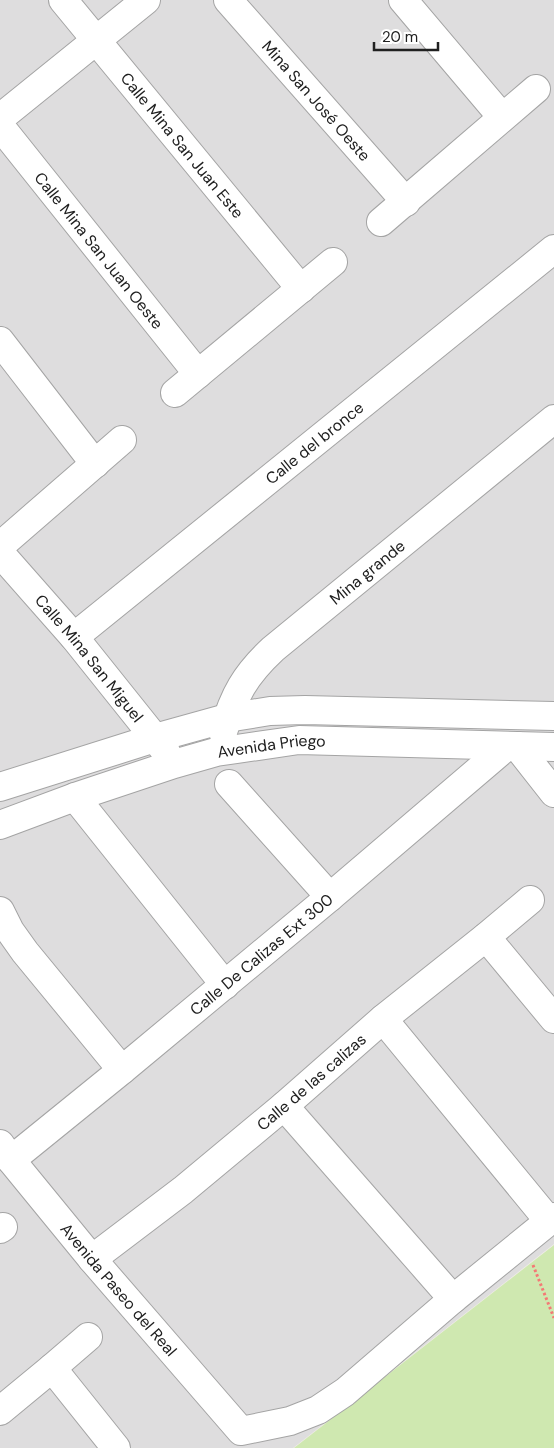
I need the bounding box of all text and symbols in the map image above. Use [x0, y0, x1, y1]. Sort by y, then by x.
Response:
scale bar [374, 20, 438, 52]
text: 20 m [382, 27, 418, 47]
street label: Mina San José Oeste [257, 36, 375, 166]
street label: Calle Mina San Juan Este [116, 68, 248, 223]
street label: Calle Mina San Juan Oeste [30, 168, 168, 333]
street label: Calle del bronce [261, 397, 368, 489]
street label: Mina grande [325, 535, 409, 609]
street label: Calle Mina San Miguel [30, 590, 148, 727]
street label: Avenida Priego [216, 730, 326, 763]
street label: Calle De Calizas Ext 300 [186, 889, 337, 1020]
street label: Calle de las calizas [253, 1029, 371, 1135]
street label: Avenida Paseo del Real [56, 1219, 182, 1361]

